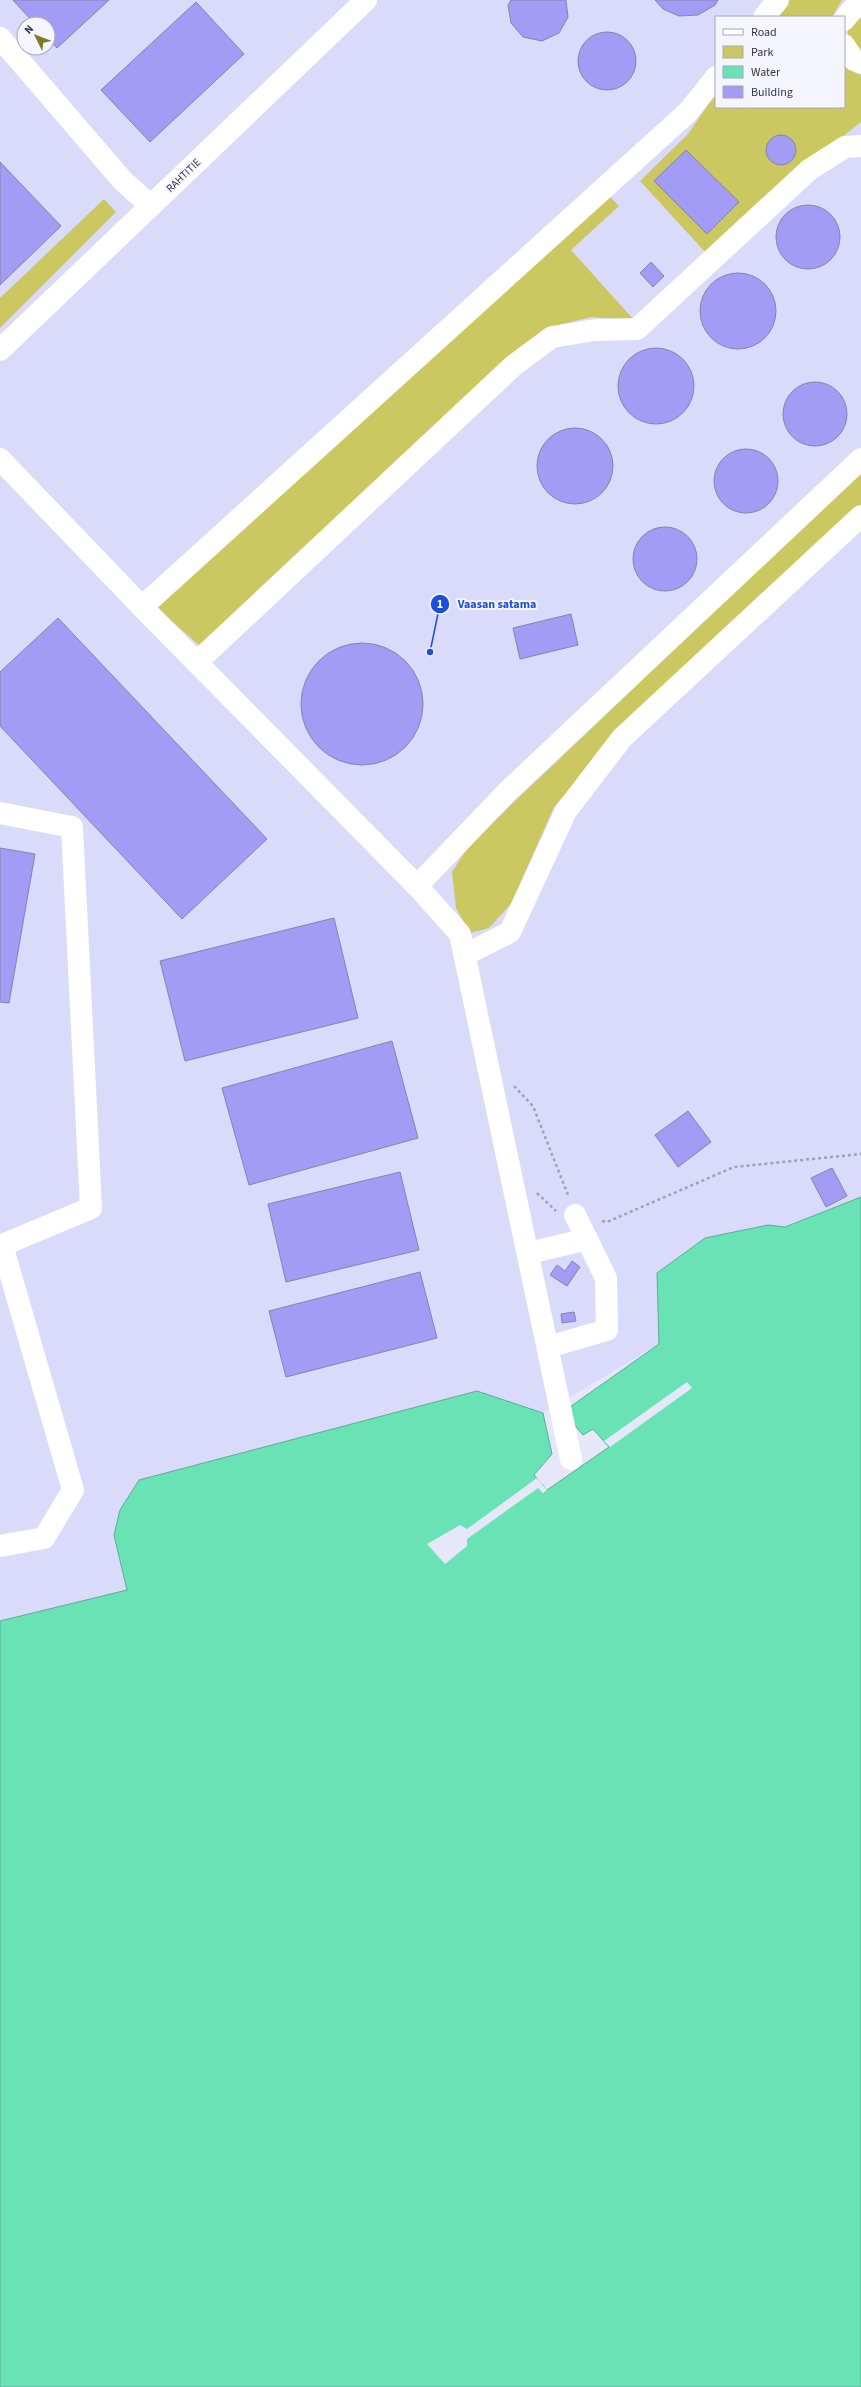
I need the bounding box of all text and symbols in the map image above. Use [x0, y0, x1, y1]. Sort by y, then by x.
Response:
north arrow [16, 16, 56, 56]
legend [715, 16, 845, 108]
text: N [21, 22, 37, 37]
text: Road [751, 24, 777, 41]
text: Park [751, 44, 773, 61]
text: Water [751, 64, 781, 81]
text: Building [751, 84, 793, 101]
street label: RAHTITIE [163, 155, 204, 196]
callout: Vaasan satama [430, 592, 545, 616]
text: 1 [437, 596, 443, 613]
text: Vaasan satama [457, 596, 536, 613]

